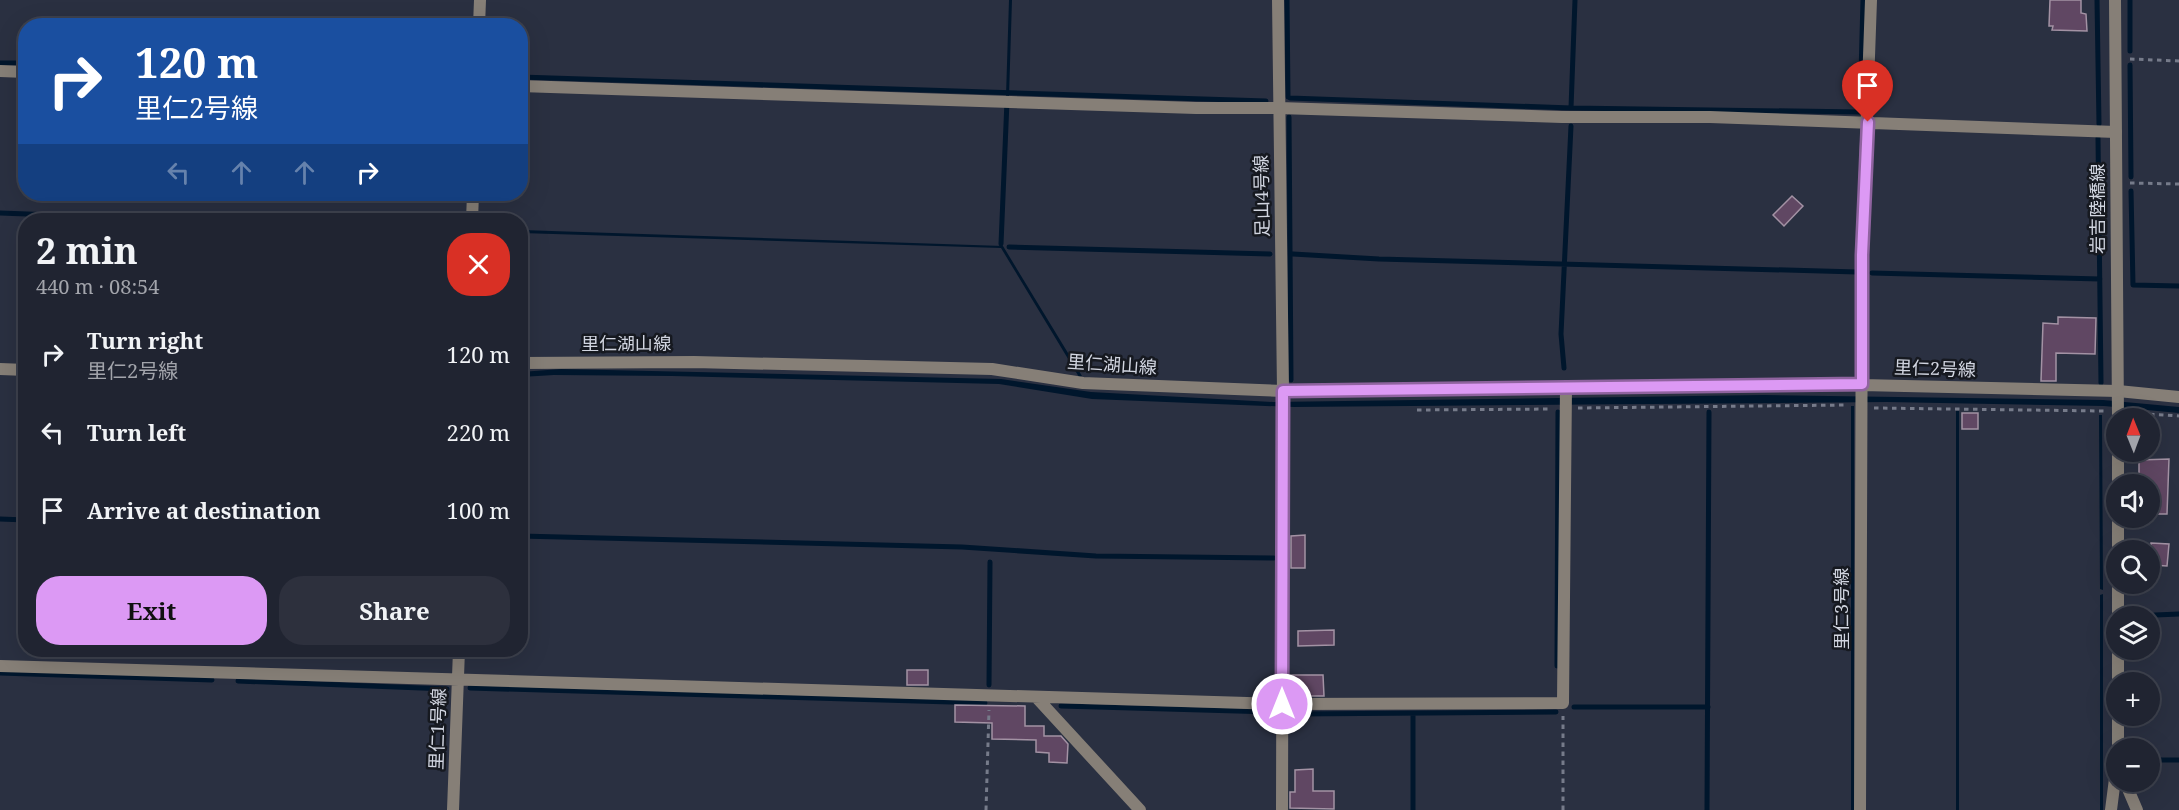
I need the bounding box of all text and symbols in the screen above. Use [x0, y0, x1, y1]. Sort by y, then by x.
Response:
text: 120 m [135, 33, 259, 90]
icon: right [36, 42, 114, 120]
pin [1842, 60, 1893, 122]
icon: arrive [1851, 69, 1884, 102]
text: 里仁2号線 [135, 89, 258, 126]
street label: 足山4号線 [1248, 155, 1274, 237]
icon: left [162, 156, 195, 189]
icon: ahead [225, 156, 258, 189]
icon: ahead [288, 156, 321, 189]
icon: right [351, 156, 384, 189]
street label: 岩吉陸橋線 [2085, 164, 2109, 254]
text: 2 min [36, 226, 138, 275]
button: close [447, 233, 510, 296]
text: 440 m · 08:54 [36, 273, 159, 300]
text: Turn right [87, 325, 203, 355]
street label: 里仁湖山線 [581, 331, 671, 355]
icon: right [36, 338, 69, 371]
text: 120 m [447, 339, 510, 369]
street label: 里仁湖山線 [1066, 349, 1158, 379]
street label: 里仁2号線 [1894, 355, 1976, 381]
text: 里仁2号線 [87, 357, 178, 384]
north arrow [2106, 408, 2160, 462]
map controls [2106, 408, 2160, 792]
icon: left [36, 416, 69, 449]
text: Turn left [87, 417, 186, 447]
text: 220 m [447, 417, 510, 447]
button: sound [2106, 474, 2160, 528]
icon: arrive [36, 494, 69, 527]
text: Arrive at destination [87, 495, 321, 525]
text: 100 m [447, 495, 510, 525]
button: search [2106, 540, 2160, 594]
street label: 里仁3号線 [1829, 568, 1853, 650]
button: Exit [36, 576, 267, 645]
button: Share [279, 576, 510, 645]
button: layers [2106, 606, 2160, 660]
position arrow [1250, 672, 1314, 736]
button: + [2106, 672, 2160, 726]
street label: 里仁1号線 [424, 688, 450, 770]
button: − [2106, 738, 2160, 792]

